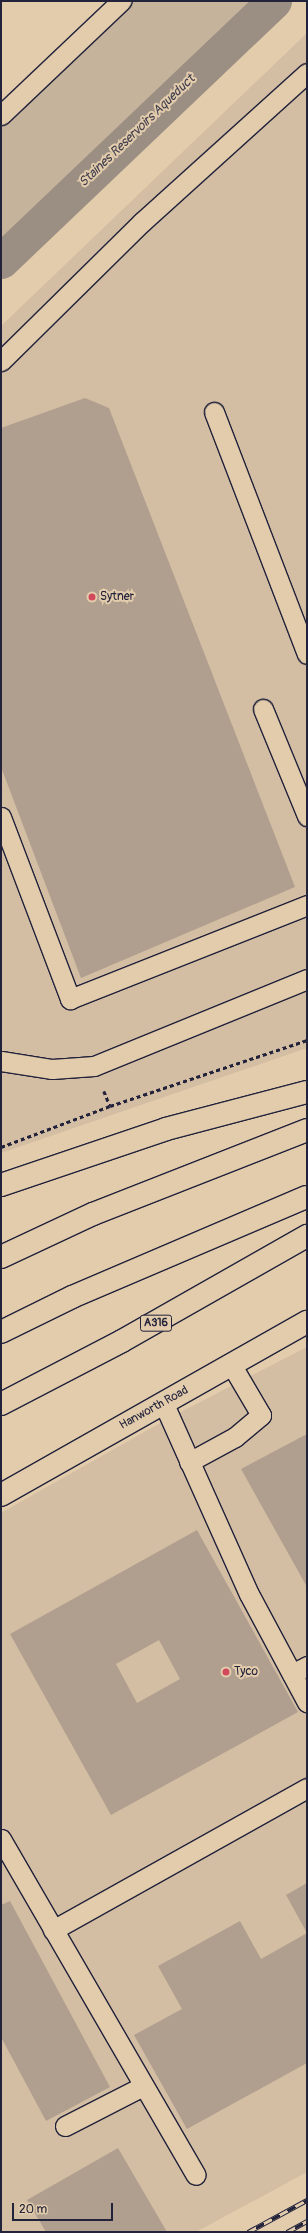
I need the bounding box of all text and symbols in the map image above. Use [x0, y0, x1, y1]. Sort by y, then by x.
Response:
water label: Staines Reservoirs Aqueduct [76, 72, 198, 190]
place label: Sytner [100, 590, 134, 604]
marker: Sytner [87, 592, 97, 602]
road number: A316 [140, 1314, 172, 1332]
street label: Hanworth Road [117, 1383, 191, 1433]
place label: Tyco [234, 1665, 258, 1679]
marker: Tyco [221, 1667, 231, 1677]
scale bar [14, 2195, 115, 2221]
text: 20 m [19, 2202, 47, 2217]

